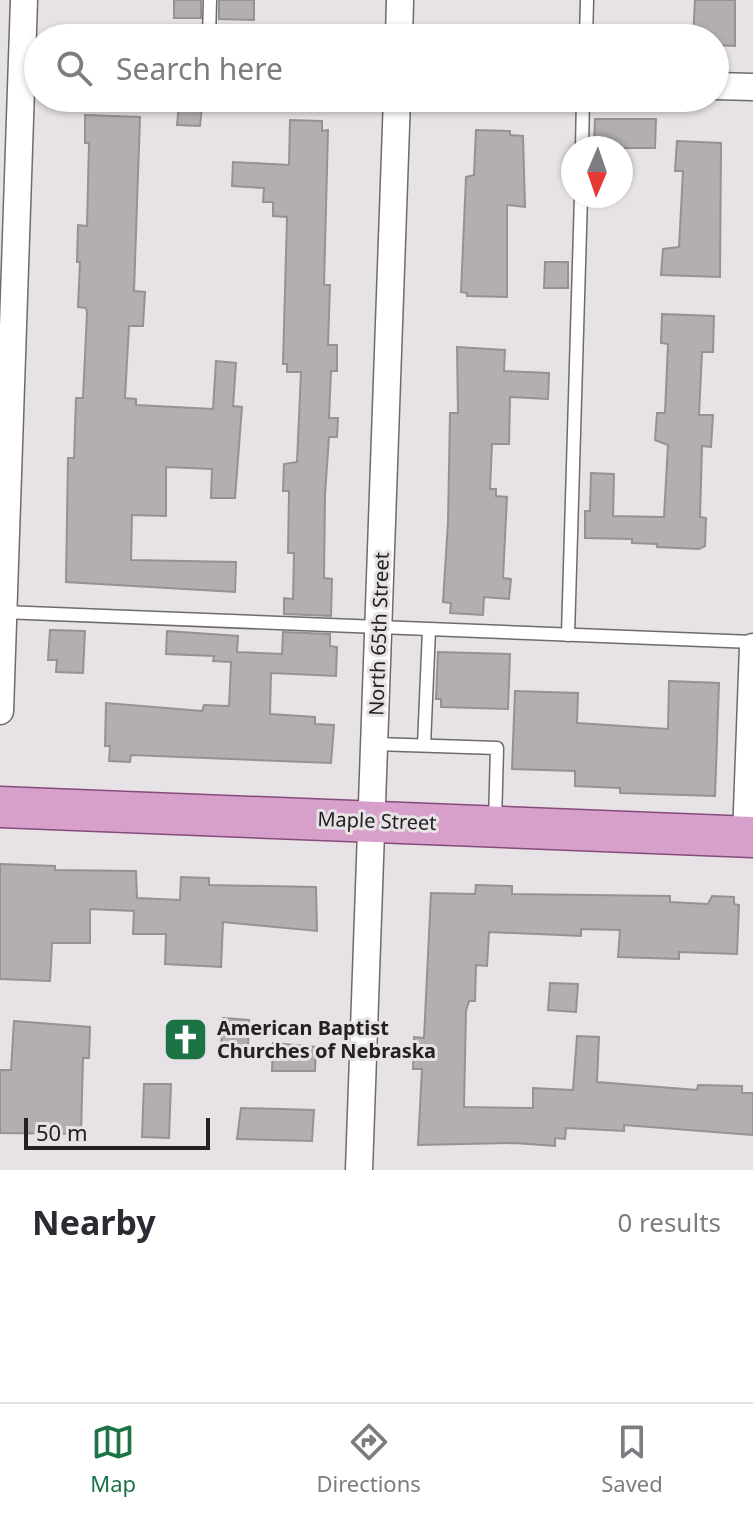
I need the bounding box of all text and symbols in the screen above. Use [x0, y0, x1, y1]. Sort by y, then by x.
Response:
search box [24, 24, 729, 112]
icon: search [52, 46, 96, 90]
text: Search here [116, 48, 283, 89]
north arrow [561, 136, 633, 208]
street label: North 65th Street [362, 552, 395, 716]
street label: Maple Street [317, 805, 437, 836]
place label: American Baptist Churches of Nebraska [217, 1014, 436, 1064]
church icon: American Baptist Churches of Nebraska [162, 1016, 210, 1064]
scale bar [24, 1114, 210, 1150]
text: 50 m [36, 1117, 87, 1147]
text: Nearby [32, 1199, 156, 1245]
text: 0 results [617, 1204, 721, 1240]
tab: Map [90, 1420, 136, 1498]
tab: Directions [316, 1420, 421, 1498]
tab: Saved [601, 1420, 663, 1498]

